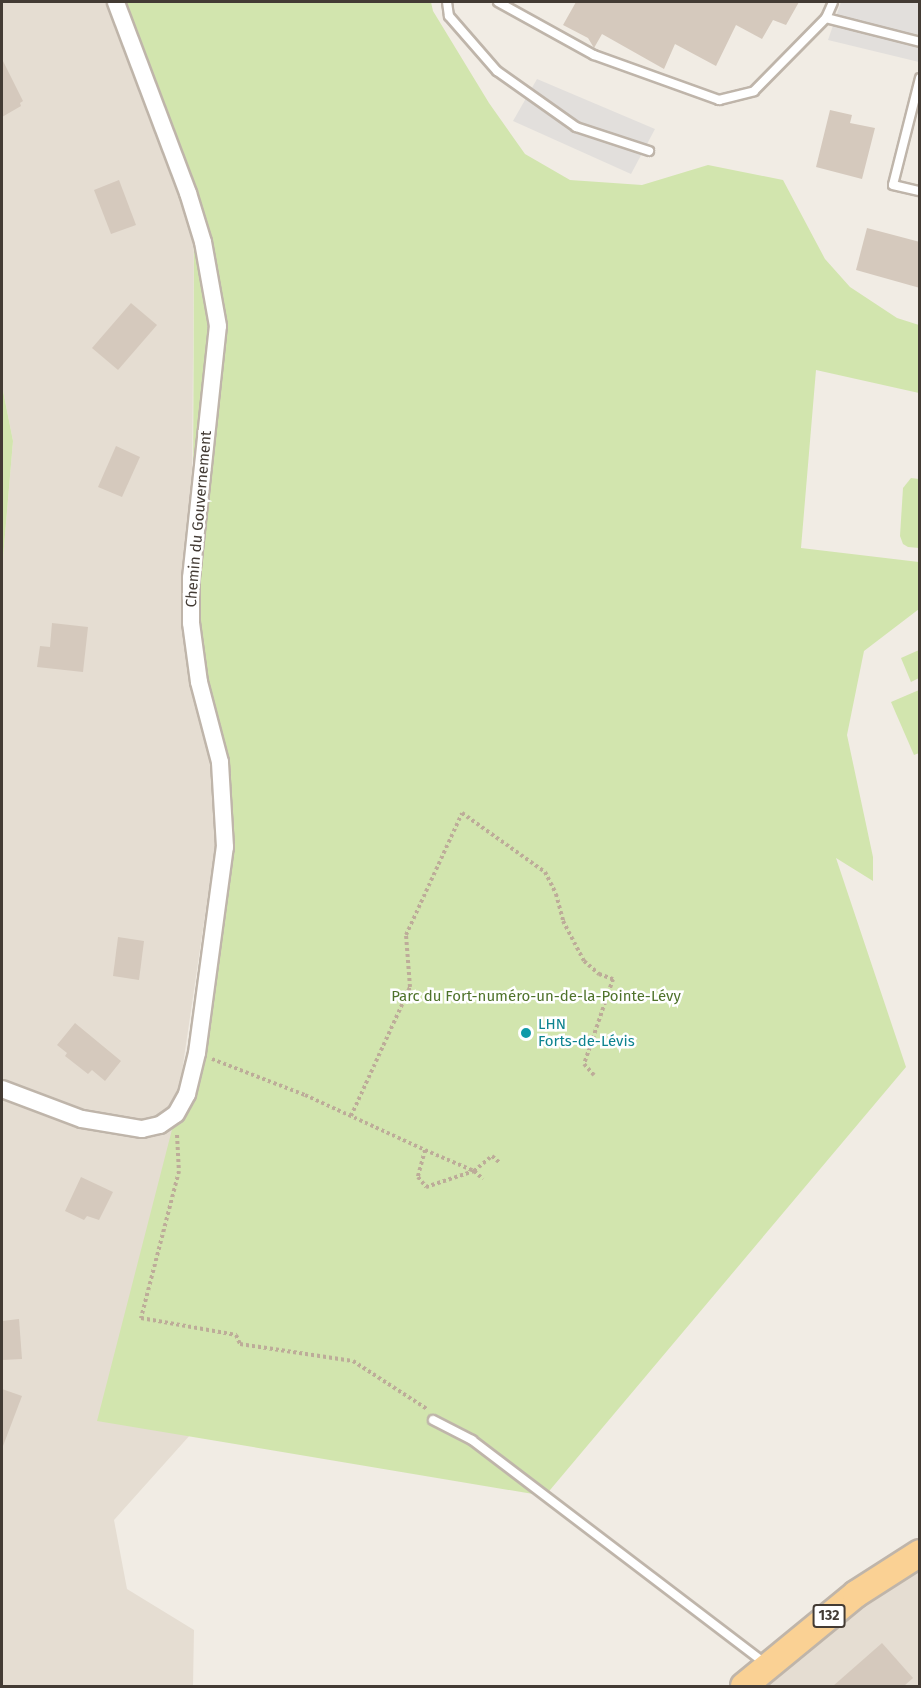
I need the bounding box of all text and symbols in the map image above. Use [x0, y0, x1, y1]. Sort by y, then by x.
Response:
street label: Chemin du Gouvernement [182, 430, 216, 608]
park label: Parc du Fort-numéro-un-de-la-Pointe-Lévy [391, 988, 681, 1006]
place label: LHN Forts-de-Lévis [538, 1015, 635, 1050]
marker: LHN Forts-de-Lévis [519, 1026, 533, 1040]
road number: 132 [812, 1605, 846, 1627]

